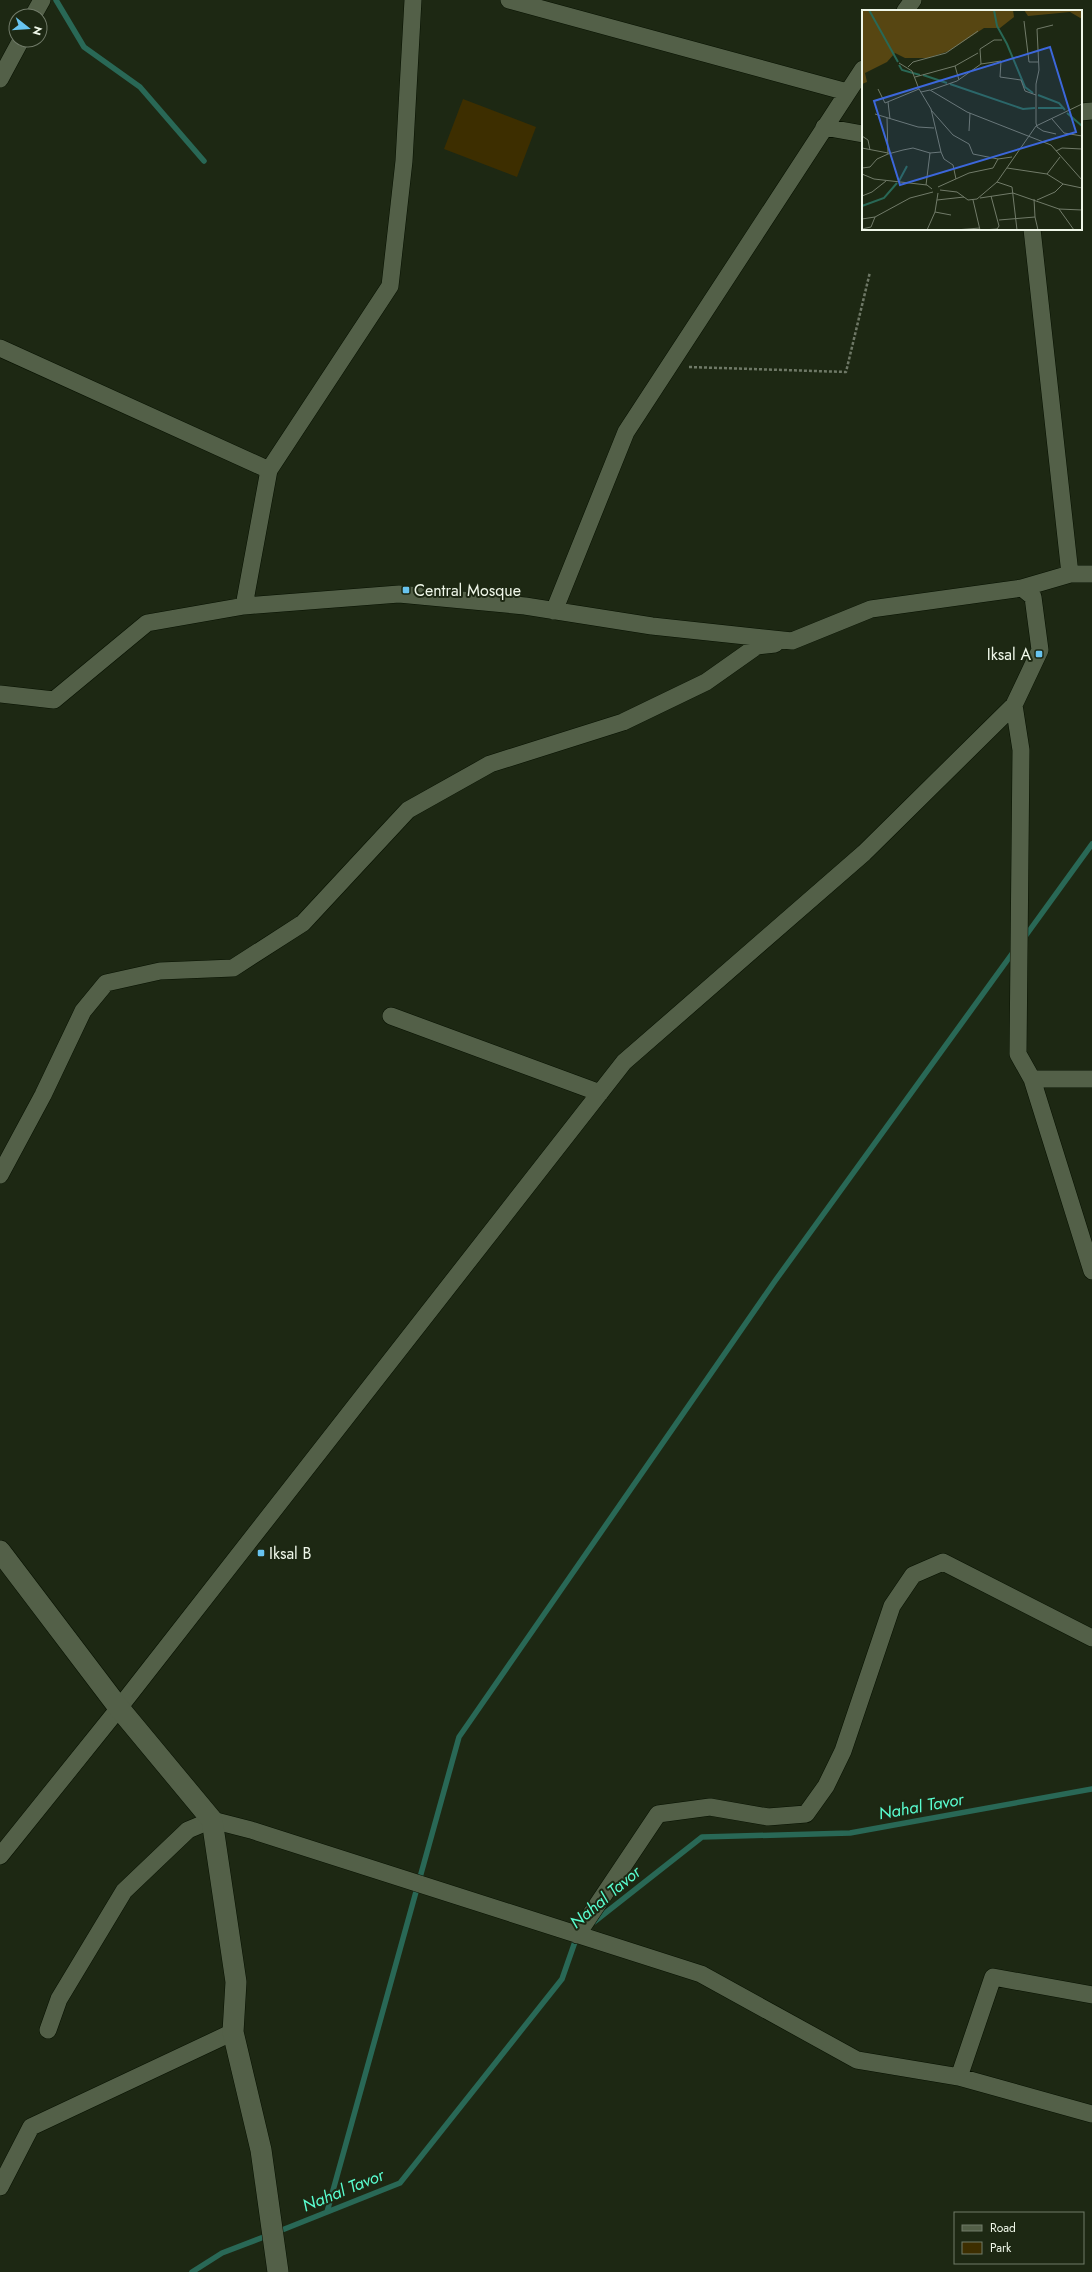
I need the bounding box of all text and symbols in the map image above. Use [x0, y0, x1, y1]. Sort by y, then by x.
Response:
north arrow [8, 8, 48, 48]
inset map [862, 10, 1082, 230]
text: N [29, 24, 46, 37]
place label: Central Mosque [414, 579, 521, 602]
marker: Central Mosque [401, 585, 411, 595]
place label: Iksal A [987, 643, 1031, 666]
marker: Iksal A [1034, 649, 1044, 659]
place label: Iksal B [269, 1542, 312, 1565]
marker: Iksal B [256, 1548, 266, 1558]
water label: Nahal Tavor [877, 1786, 967, 1825]
water label: Nahal Tavor [564, 1859, 647, 1934]
water label: Nahal Tavor [299, 2162, 389, 2217]
legend [954, 2212, 1084, 2264]
text: Road [990, 2219, 1016, 2237]
text: Park [990, 2239, 1012, 2257]

